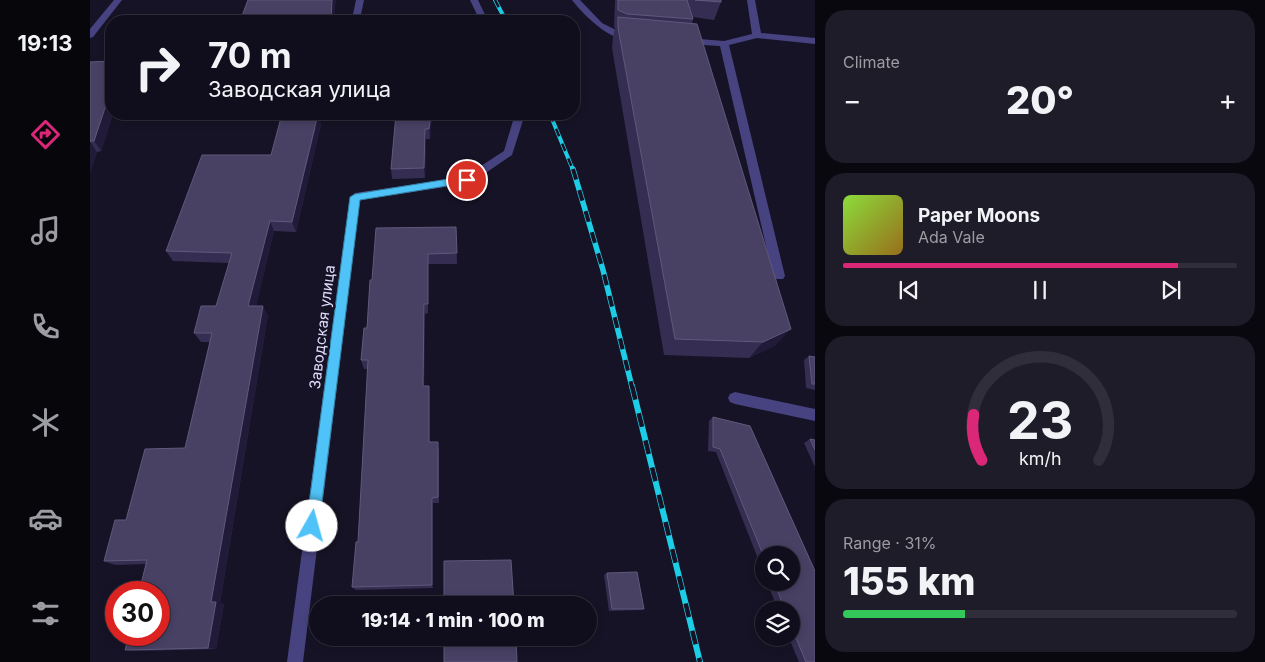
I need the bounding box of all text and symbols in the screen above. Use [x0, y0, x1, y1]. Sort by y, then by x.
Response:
text: 19:13 [18, 30, 72, 56]
text: 70 m [208, 34, 292, 76]
icon: right [125, 35, 190, 100]
text: Climate [843, 52, 900, 72]
text: Заводская улица [208, 76, 391, 102]
text: 20° [1006, 77, 1074, 123]
text: − [843, 83, 862, 117]
text: + [1218, 83, 1237, 117]
icon: directions [28, 117, 63, 152]
pin [446, 159, 488, 201]
icon: arrive [453, 166, 481, 194]
text: Paper Moons [918, 204, 1040, 227]
icon: music [28, 213, 63, 248]
text: Ada Vale [918, 227, 985, 247]
street label: Заводская улица [305, 264, 339, 390]
icon: previous [895, 276, 923, 304]
icon: pause [1026, 276, 1054, 304]
icon: next [1157, 276, 1185, 304]
icon: phone [28, 309, 63, 344]
text: 23 [1007, 389, 1073, 452]
icon: climate [28, 405, 63, 440]
text: km/h [1019, 448, 1061, 469]
position arrow [285, 499, 337, 551]
icon: car [28, 501, 63, 536]
text: Range · 31% [843, 533, 937, 553]
map controls [755, 546, 800, 646]
button: search [755, 546, 800, 591]
text: 155 km [843, 558, 975, 604]
speed limit sign: 30 [105, 581, 170, 646]
icon: filters [28, 596, 63, 631]
button: layers [755, 601, 800, 646]
text: 19:14 · 1 min · 100 m [361, 609, 545, 632]

